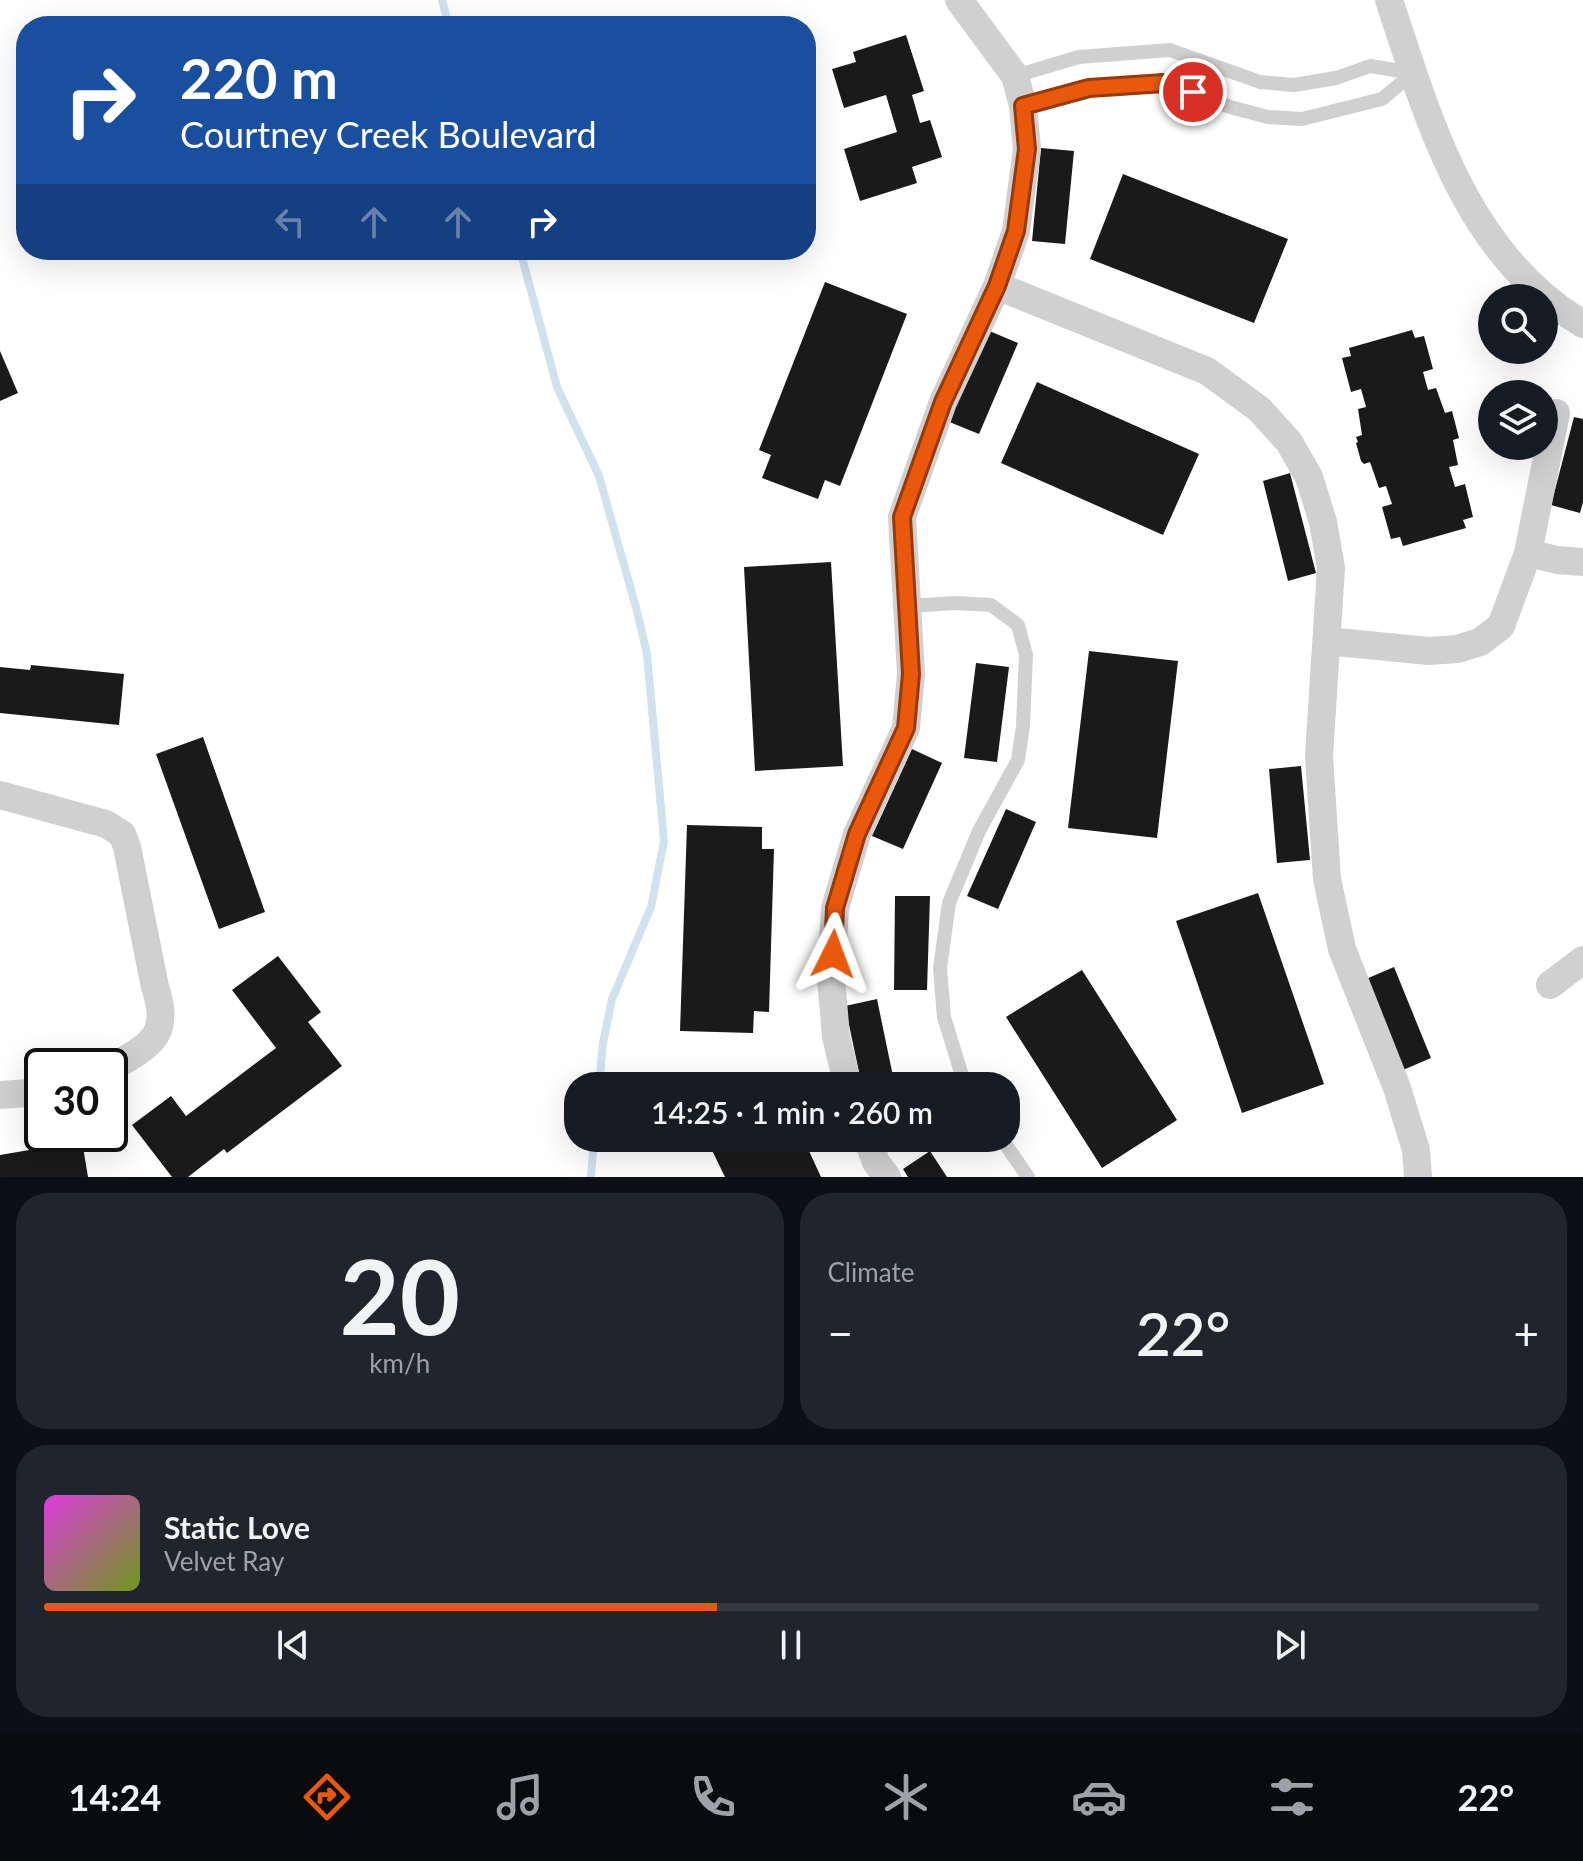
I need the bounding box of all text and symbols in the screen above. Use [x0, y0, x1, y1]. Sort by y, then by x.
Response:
text: 220 m [180, 44, 338, 111]
icon: right [48, 48, 152, 152]
pin [1159, 58, 1227, 126]
icon: arrive [1171, 70, 1215, 114]
text: Courtney Creek Boulevard [180, 112, 597, 156]
icon: left [268, 200, 312, 244]
icon: ahead [352, 200, 396, 244]
icon: ahead [436, 200, 480, 244]
icon: right [520, 200, 564, 244]
map controls [1478, 284, 1558, 460]
button: search [1478, 284, 1558, 364]
button: layers [1478, 380, 1558, 460]
position arrow [791, 912, 875, 996]
speed limit sign: 30 [24, 1048, 128, 1152]
text: 14:25 · 1 min · 260 m [651, 1094, 933, 1130]
text: 20 [339, 1232, 460, 1357]
text: Climate [828, 1256, 914, 1288]
text: 22° [1136, 1297, 1231, 1369]
text: − [828, 1307, 853, 1359]
text: + [1513, 1307, 1539, 1359]
text: km/h [369, 1347, 430, 1379]
text: Static Love [164, 1509, 310, 1545]
text: Velvet Ray [164, 1545, 284, 1577]
icon: previous [271, 1623, 315, 1667]
icon: pause [769, 1623, 813, 1667]
icon: next [1268, 1623, 1312, 1667]
icon: directions [299, 1769, 355, 1825]
icon: music [492, 1769, 548, 1825]
icon: phone [685, 1769, 741, 1825]
icon: climate [878, 1769, 934, 1825]
icon: car [1071, 1769, 1127, 1825]
icon: filters [1264, 1769, 1320, 1825]
text: 14:24 [69, 1775, 161, 1819]
text: 22° [1458, 1775, 1514, 1819]

